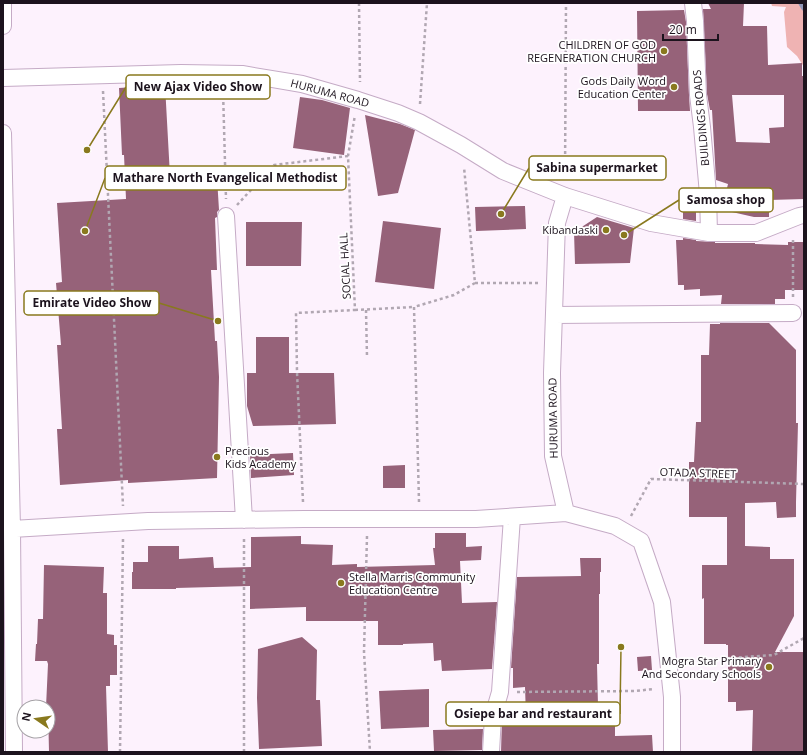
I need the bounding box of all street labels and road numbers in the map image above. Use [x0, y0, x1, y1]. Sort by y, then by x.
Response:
street label: BUILDINGS ROADS [689, 69, 712, 167]
street label: HURUMA ROAD [289, 75, 371, 110]
street label: SOCIAL HALL [335, 232, 354, 300]
street label: HURUMA ROAD [544, 377, 561, 459]
street label: OTADA STREET [660, 464, 737, 481]

